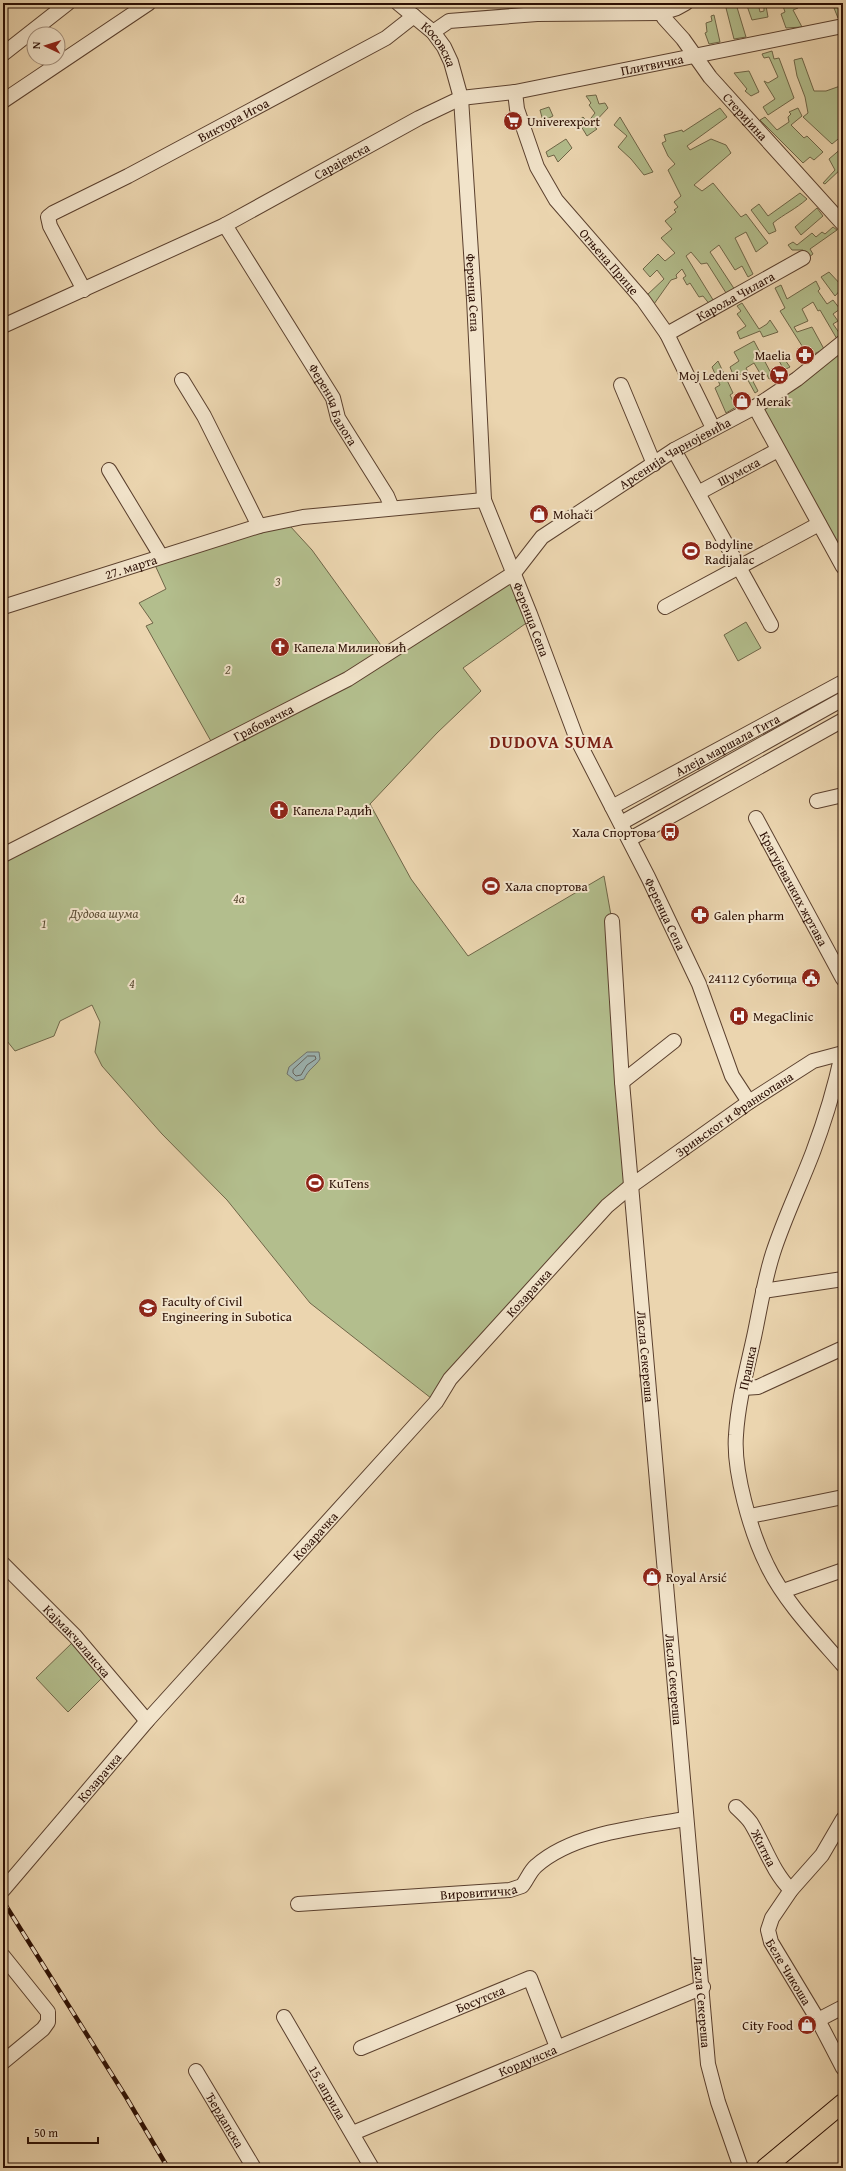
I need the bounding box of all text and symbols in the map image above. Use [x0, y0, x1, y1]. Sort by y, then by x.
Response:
street label: Косовска [417, 17, 461, 70]
north arrow [26, 26, 66, 66]
text: N [28, 40, 44, 50]
street label: Плитвичка [619, 49, 686, 81]
street label: Стеријина [718, 88, 773, 146]
street label: Виктора Игоа [195, 93, 273, 147]
supermarket icon: Univerexport [502, 110, 524, 132]
place label: Univerexport [527, 112, 600, 131]
street label: Сарајевска [310, 138, 374, 184]
street label: Огњена Прице [575, 224, 643, 299]
street label: Ференца Сепа [461, 253, 485, 333]
street label: Кароља Чилага [693, 266, 779, 326]
pharmacy icon: Maelia [794, 344, 816, 366]
place label: Maelia [755, 346, 792, 365]
street label: Ференца Балога [304, 360, 362, 450]
supermarket icon: Moj Ledeni Svet [768, 364, 790, 386]
place label: Moj Ledeni Svet [679, 366, 765, 385]
shop icon: Merak [731, 390, 753, 412]
place label: Merak [756, 392, 791, 411]
street label: Арсенија Чарнојевића [615, 412, 735, 494]
street label: Шумска [714, 452, 764, 491]
shop icon: Mohači [528, 503, 550, 525]
place label: Mohači [553, 505, 593, 524]
place label: Bodyline Radijalac [705, 535, 755, 569]
sports icon: Bodyline Radijalac [680, 540, 702, 562]
street label: 27. марта [103, 550, 160, 584]
park label: 3 [274, 572, 281, 591]
street label: Ференца Сепа [508, 579, 554, 660]
church icon: Капела Милиновић [269, 636, 291, 658]
place label: Капела Милиновић [294, 638, 407, 657]
park label: 2 [224, 660, 231, 679]
street label: Грабовачка [230, 699, 297, 746]
street label: Алеја маршала Тита [672, 709, 784, 781]
district label: DUDOVA SUMA [490, 729, 614, 754]
church icon: Капела Радић [268, 799, 290, 821]
place label: Капела Радић [293, 801, 373, 820]
bus stop icon: Хала Спортова [659, 821, 681, 843]
place label: Хала Спортова [572, 823, 657, 842]
street label: Крагујевачких жртава [755, 828, 833, 950]
street label: Ференца Сепа [640, 874, 691, 954]
sports icon: Хала спортова [480, 875, 502, 897]
place label: Хала спортова [505, 877, 588, 896]
park label: 4a [233, 889, 245, 908]
park label: Дудова шума [69, 904, 138, 923]
pharmacy icon: Galen pharm [689, 904, 711, 926]
place label: Galen pharm [714, 906, 785, 925]
park label: 1 [41, 914, 47, 933]
public building icon: 24112 Суботица [800, 967, 822, 989]
place label: 24112 Суботица [708, 969, 798, 988]
park label: 4 [129, 974, 135, 993]
hospital icon: MegaClinic [728, 1005, 750, 1027]
place label: MegaClinic [753, 1007, 814, 1026]
street label: Зрињског и Франкопана [671, 1067, 798, 1162]
sports icon: KuTens [304, 1172, 326, 1194]
place label: KuTens [329, 1174, 369, 1193]
street label: Козарачка [502, 1264, 556, 1321]
place label: Faculty of Civil Engineering in Subotica [162, 1292, 293, 1326]
school or university icon: Faculty of Civil Engineering in Subotica [137, 1297, 159, 1319]
street label: Ласла Секереша [632, 1310, 659, 1404]
street label: Прашка [734, 1344, 762, 1392]
street label: Козарачка [288, 1507, 343, 1565]
shop icon: Royal Arsić [641, 1566, 663, 1588]
place label: Royal Arsić [666, 1568, 727, 1587]
street label: Кајмакчаланска [39, 1600, 116, 1682]
street label: Ласла Секереша [660, 1633, 687, 1727]
street label: Козарачка [73, 1748, 126, 1807]
street label: Житна [746, 1825, 781, 1871]
street label: Вировитичка [440, 1879, 521, 1905]
street label: Беле Чикоша [761, 1935, 816, 2010]
street label: Ласла Секереша [689, 1956, 716, 2050]
street label: Босутска [453, 1980, 509, 2018]
shop icon: City Food [796, 2014, 818, 2036]
place label: City Food [742, 2016, 793, 2035]
street label: Кордунска [496, 2040, 560, 2081]
street label: 15. априла [304, 2062, 351, 2124]
street label: Ђердапска [201, 2089, 249, 2152]
scale bar [28, 2119, 98, 2145]
text: 50 m [34, 2124, 58, 2141]

